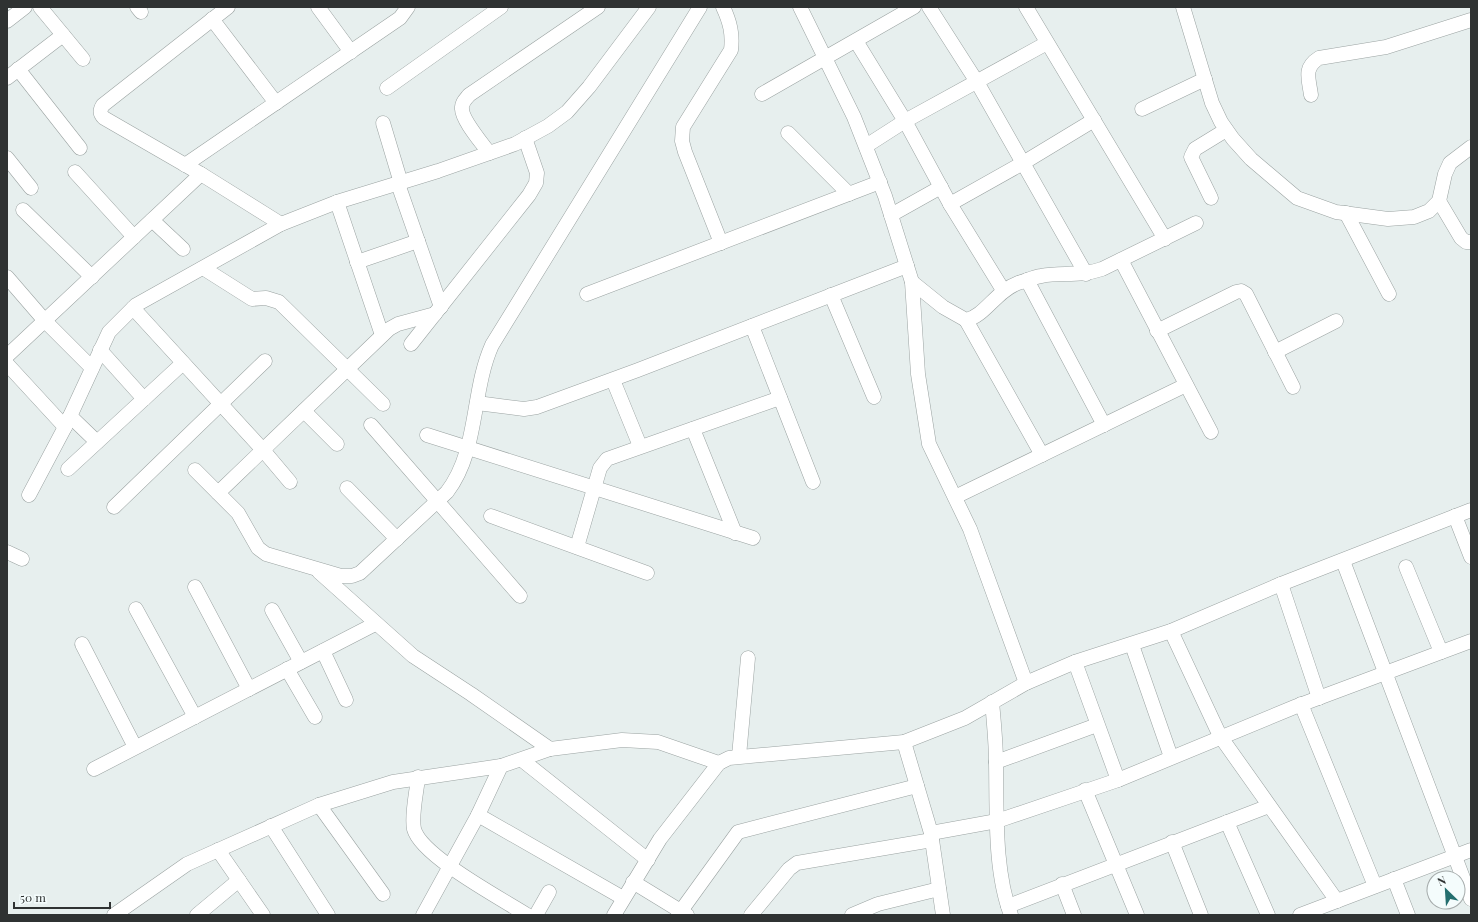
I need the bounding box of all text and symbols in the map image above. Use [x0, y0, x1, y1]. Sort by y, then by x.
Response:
north arrow [1426, 870, 1466, 910]
text: N [1435, 872, 1448, 889]
scale bar [14, 884, 110, 910]
text: 50 m [20, 889, 46, 905]

